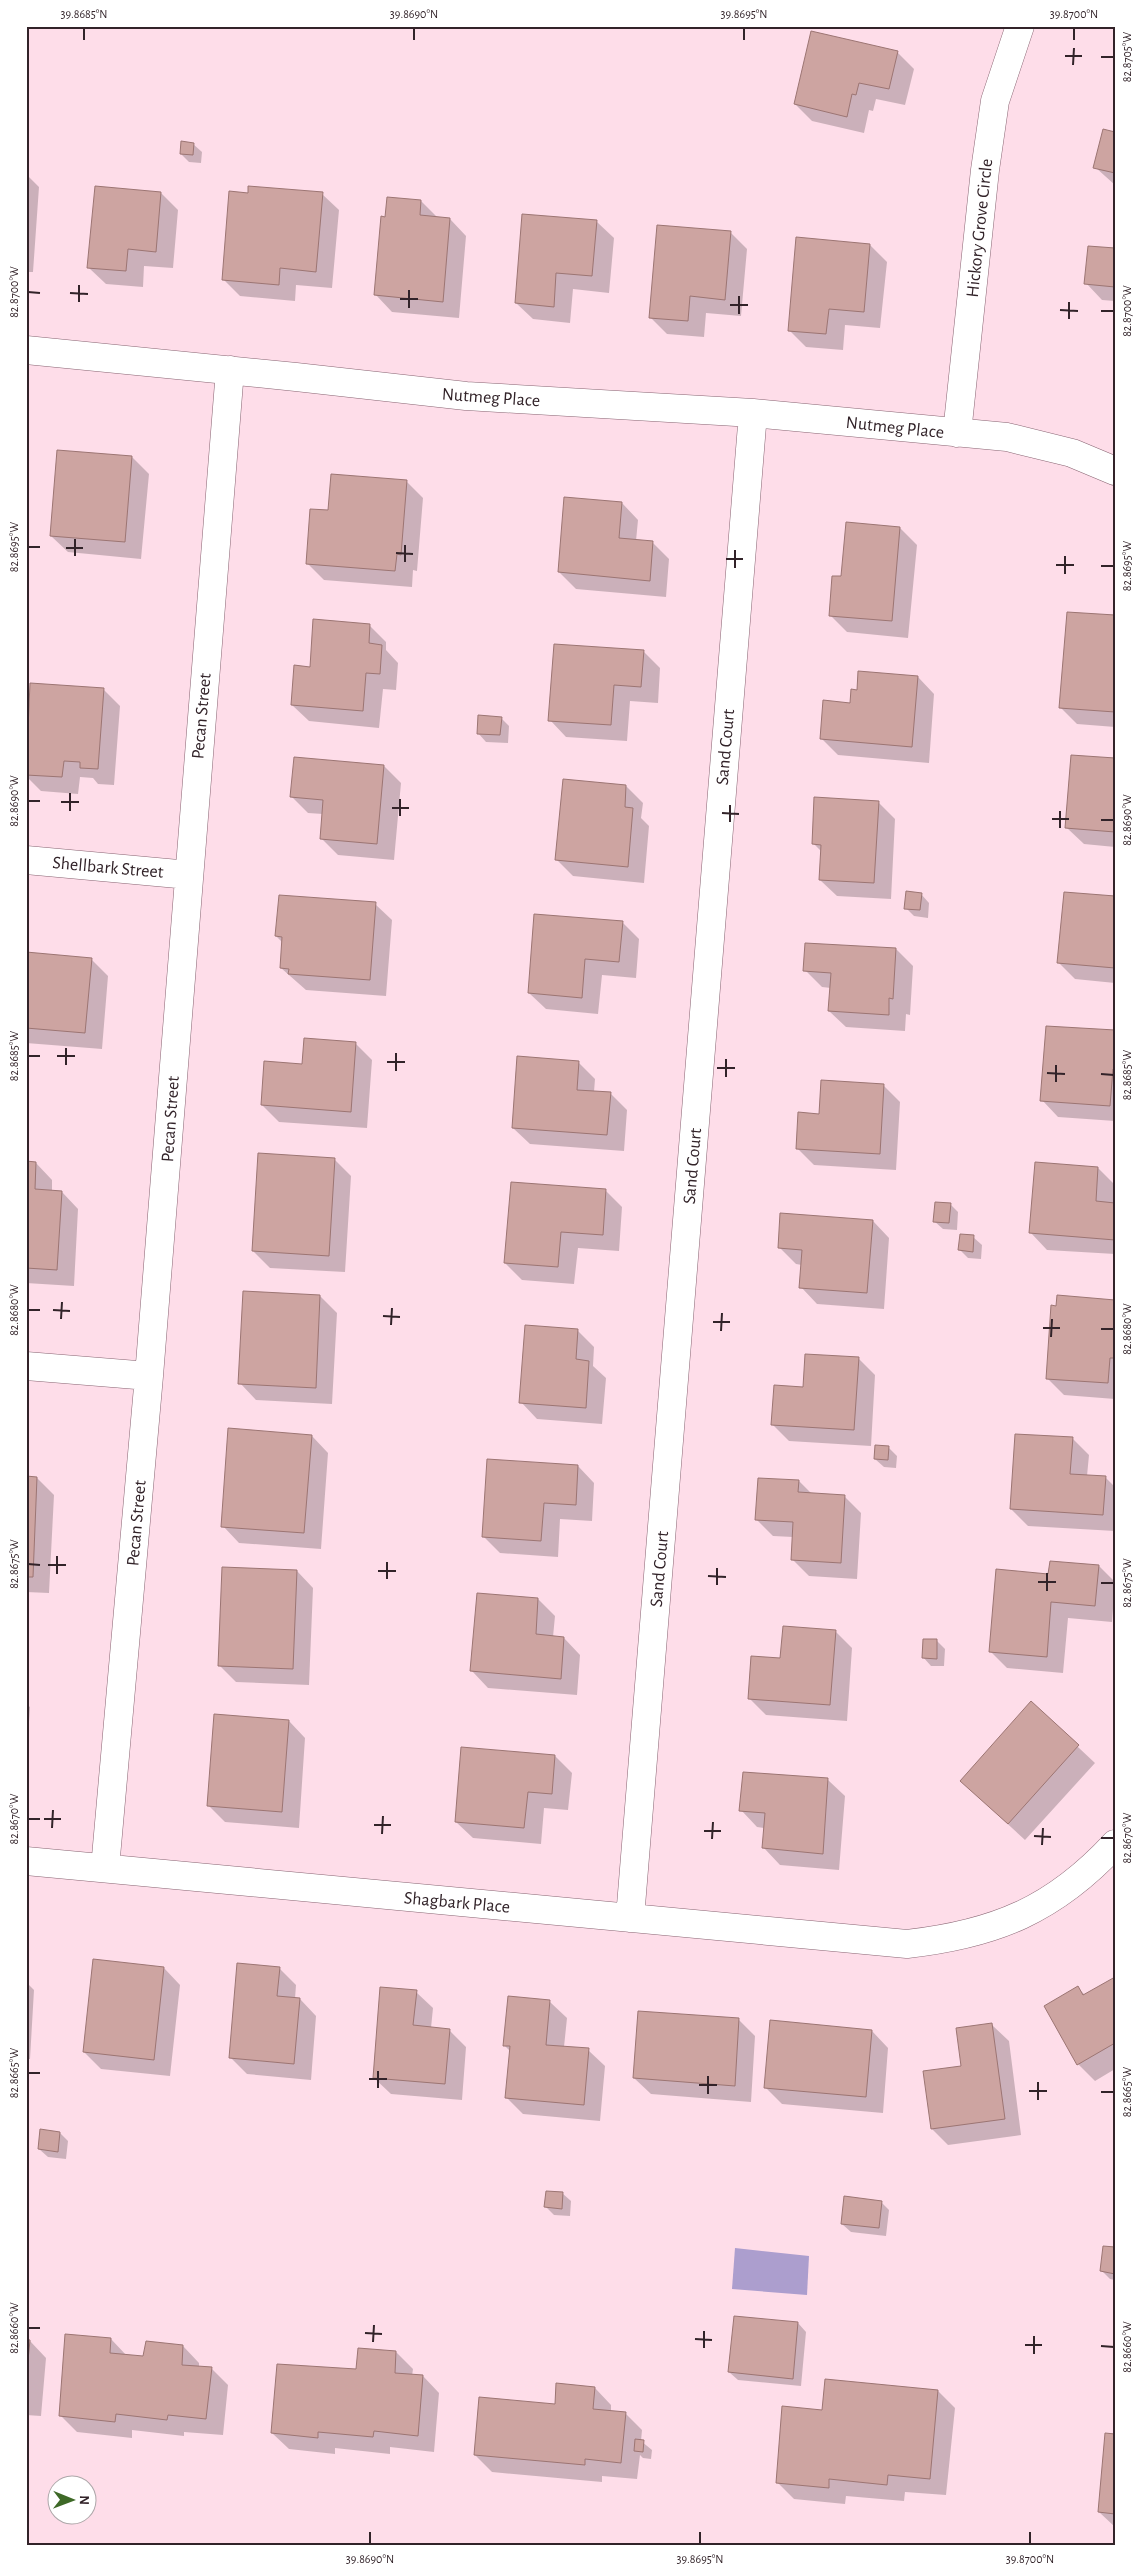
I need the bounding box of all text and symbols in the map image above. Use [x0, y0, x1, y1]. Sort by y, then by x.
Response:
text: 39.8685°N [60, 8, 108, 20]
text: 39.8690°N [390, 8, 438, 20]
text: 39.8695°N [720, 8, 768, 20]
text: 39.8700°N [1050, 8, 1098, 20]
text: 82.8705°W [1121, 32, 1133, 82]
street label: Hickory Grove Circle [964, 158, 996, 298]
text: 82.8700°W [8, 266, 20, 318]
text: 82.8700°W [1121, 285, 1133, 337]
street label: Nutmeg Place [441, 386, 541, 410]
street label: Nutmeg Place [845, 414, 945, 442]
text: 82.8695°W [8, 522, 20, 572]
text: 82.8695°W [1121, 541, 1133, 591]
street label: Pecan Street [189, 672, 215, 760]
street label: Sand Court [714, 708, 738, 786]
text: 82.8690°W [8, 775, 20, 827]
text: 82.8690°W [1121, 794, 1133, 846]
street label: Shellbark Street [52, 854, 165, 882]
text: 82.8685°W [8, 1031, 20, 1081]
text: 82.8685°W [1121, 1050, 1133, 1100]
street label: Pecan Street [159, 1075, 183, 1163]
street label: Sand Court [681, 1127, 705, 1205]
text: 82.8680°W [8, 1284, 20, 1336]
text: 82.8680°W [1121, 1303, 1133, 1355]
street label: Pecan Street [124, 1479, 150, 1567]
street label: Sand Court [648, 1530, 672, 1608]
text: 82.8675°W [8, 1539, 20, 1589]
text: 82.8675°W [1121, 1558, 1133, 1608]
text: 82.8670°W [8, 1793, 20, 1844]
text: 82.8670°W [1121, 1812, 1133, 1863]
street label: Shagbark Place [403, 1889, 511, 1917]
text: 82.8665°W [8, 2048, 20, 2098]
text: 82.8665°W [1121, 2067, 1133, 2117]
text: 82.8660°W [8, 2302, 20, 2354]
text: 82.8660°W [1121, 2321, 1133, 2373]
north arrow [48, 2474, 98, 2524]
text: N [77, 2495, 91, 2505]
text: 39.8690°N [346, 2553, 394, 2565]
text: 39.8695°N [676, 2553, 724, 2565]
text: 39.8700°N [1006, 2553, 1054, 2565]

